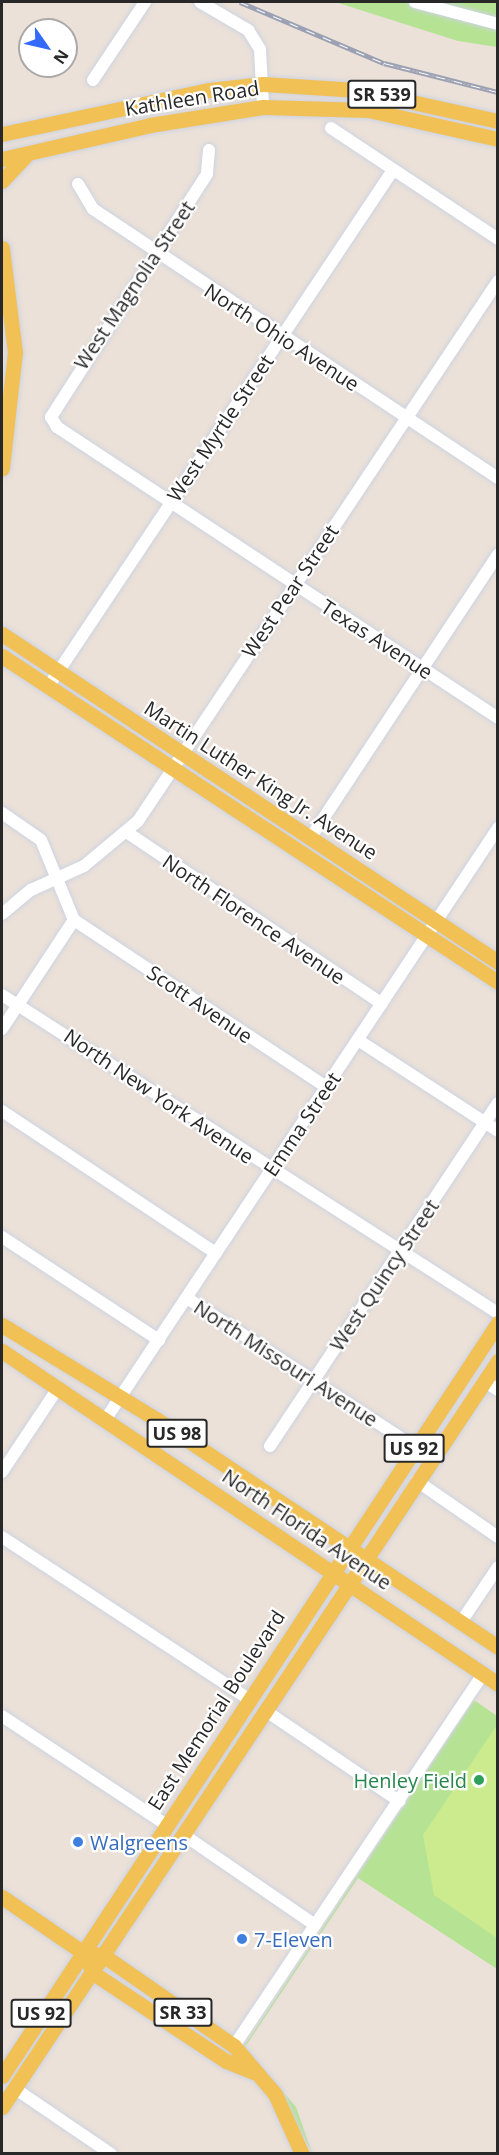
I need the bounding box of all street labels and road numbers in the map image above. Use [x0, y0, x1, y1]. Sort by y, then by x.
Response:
street label: Kathleen Road [123, 76, 261, 120]
road number: SR 539 [346, 79, 418, 109]
street label: West Magnolia Street [69, 196, 199, 374]
street label: North Ohio Avenue [200, 278, 364, 396]
street label: West Myrtle Street [162, 350, 278, 506]
street label: West Pear Street [237, 520, 343, 662]
street label: Texas Avenue [317, 594, 437, 684]
street label: Martin Luther King Jr. Avenue [140, 696, 382, 864]
street label: North Florence Avenue [158, 849, 350, 989]
street label: Scott Avenue [143, 960, 257, 1048]
street label: North New York Avenue [60, 1024, 258, 1168]
street label: Emma Street [258, 1067, 346, 1181]
street label: West Quincy Street [324, 1195, 444, 1355]
street label: North Missouri Avenue [190, 1295, 382, 1431]
road number: US 98 [146, 1418, 208, 1448]
road number: US 92 [382, 1433, 446, 1463]
street label: North Florida Avenue [218, 1464, 396, 1594]
street label: East Memorial Boulevard [142, 1606, 290, 1814]
road number: SR 33 [153, 1997, 213, 2027]
road number: US 92 [9, 1998, 72, 2028]

